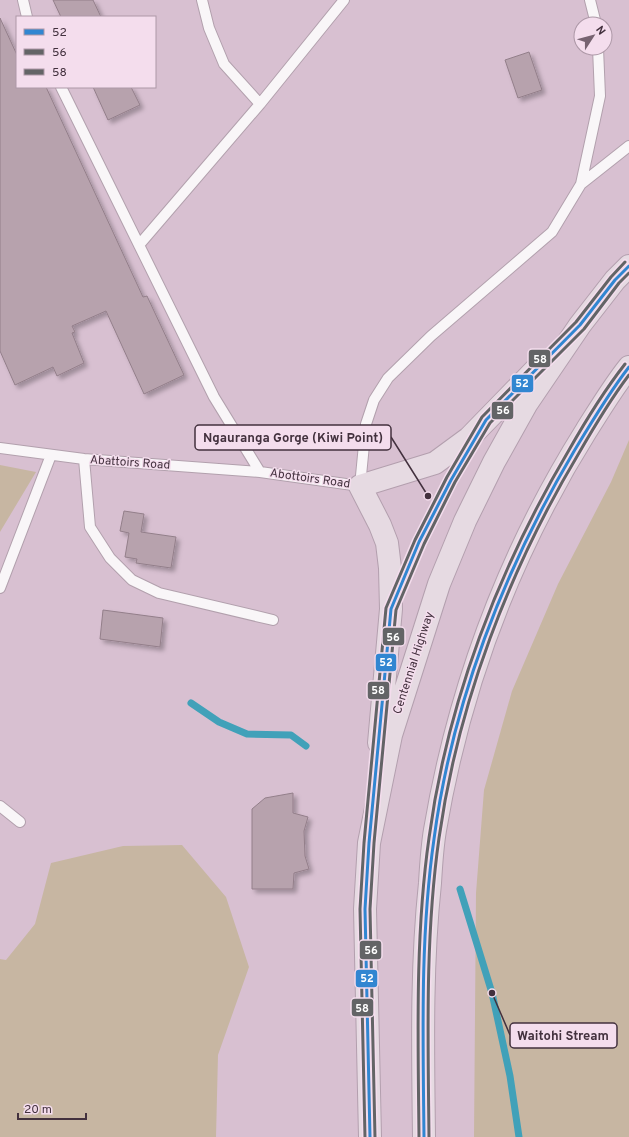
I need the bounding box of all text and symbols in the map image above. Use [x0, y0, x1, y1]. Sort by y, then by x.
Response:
legend [16, 16, 156, 88]
north arrow [573, 16, 613, 56]
text: N [592, 23, 608, 38]
text: 52 [52, 25, 67, 41]
text: 56 [52, 45, 67, 61]
text: 58 [52, 65, 67, 81]
line badge: 58 [528, 349, 551, 368]
text: 58 [533, 353, 547, 367]
line badge: 52 [511, 374, 534, 393]
text: 52 [515, 377, 529, 391]
line badge: 56 [491, 401, 514, 420]
text: 56 [496, 404, 510, 418]
callout: Ngauranga Gorge (Kiwi Point) [195, 425, 391, 450]
text: Ngauranga Gorge (Kiwi Point) [203, 431, 383, 447]
street label: Abattoirs Road [89, 452, 171, 474]
street label: Abottoirs Road [269, 465, 351, 493]
street label: Centennial Highway [390, 610, 438, 716]
line badge: 56 [382, 627, 405, 646]
text: 56 [386, 631, 400, 645]
line badge: 52 [375, 653, 397, 672]
text: 52 [379, 656, 393, 670]
line badge: 58 [367, 681, 390, 700]
text: 58 [371, 684, 385, 698]
line badge: 56 [359, 940, 382, 960]
text: 56 [364, 944, 378, 958]
line badge: 52 [355, 969, 378, 988]
text: 52 [360, 972, 374, 986]
line badge: 58 [351, 998, 374, 1017]
text: 58 [355, 1002, 369, 1016]
callout: Waitohi Stream [510, 1023, 617, 1048]
text: Waitohi Stream [517, 1029, 609, 1045]
scale bar [18, 1095, 86, 1121]
text: 20 m [24, 1102, 52, 1118]

